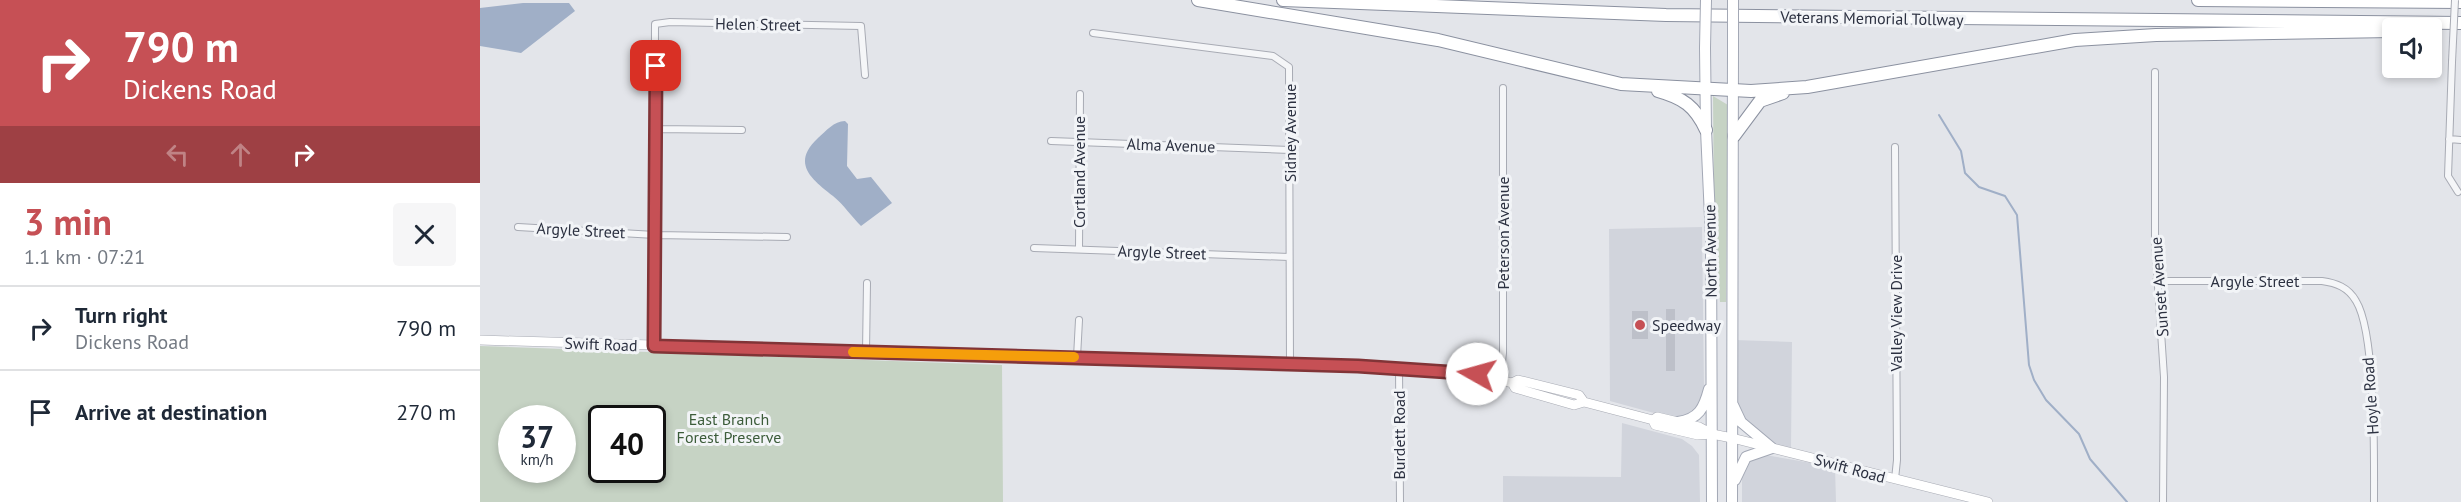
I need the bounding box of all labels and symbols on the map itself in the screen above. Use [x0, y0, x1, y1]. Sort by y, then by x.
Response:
street label: Veterans Memorial Tollway [1779, 6, 1964, 30]
street label: Helen Street [715, 13, 802, 35]
pin [630, 40, 681, 91]
street label: Sidney Avenue [1280, 84, 1300, 182]
street label: Cortland Avenue [1069, 116, 1089, 228]
street label: Alma Avenue [1126, 133, 1216, 157]
street label: Peterson Avenue [1493, 176, 1513, 290]
street label: North Avenue [1699, 204, 1721, 298]
street label: Argyle Street [536, 218, 626, 242]
street label: Sunset Avenue [2146, 236, 2172, 338]
street label: Argyle Street [1117, 240, 1207, 264]
street label: Valley View Drive [1886, 255, 1906, 372]
street label: Argyle Street [2211, 271, 2300, 291]
place label: Speedway [1652, 315, 1722, 335]
marker: Speedway [1633, 318, 1647, 332]
street label: Swift Road [564, 333, 638, 355]
position arrow [1445, 342, 1509, 406]
street label: Hoyle Road [2357, 357, 2383, 435]
street label: Burdett Road [1389, 390, 1409, 480]
speed limit sign: 40 [588, 405, 666, 483]
park label: East Branch Forest Preserve [677, 409, 781, 447]
street label: Swift Road [1812, 449, 1888, 487]

